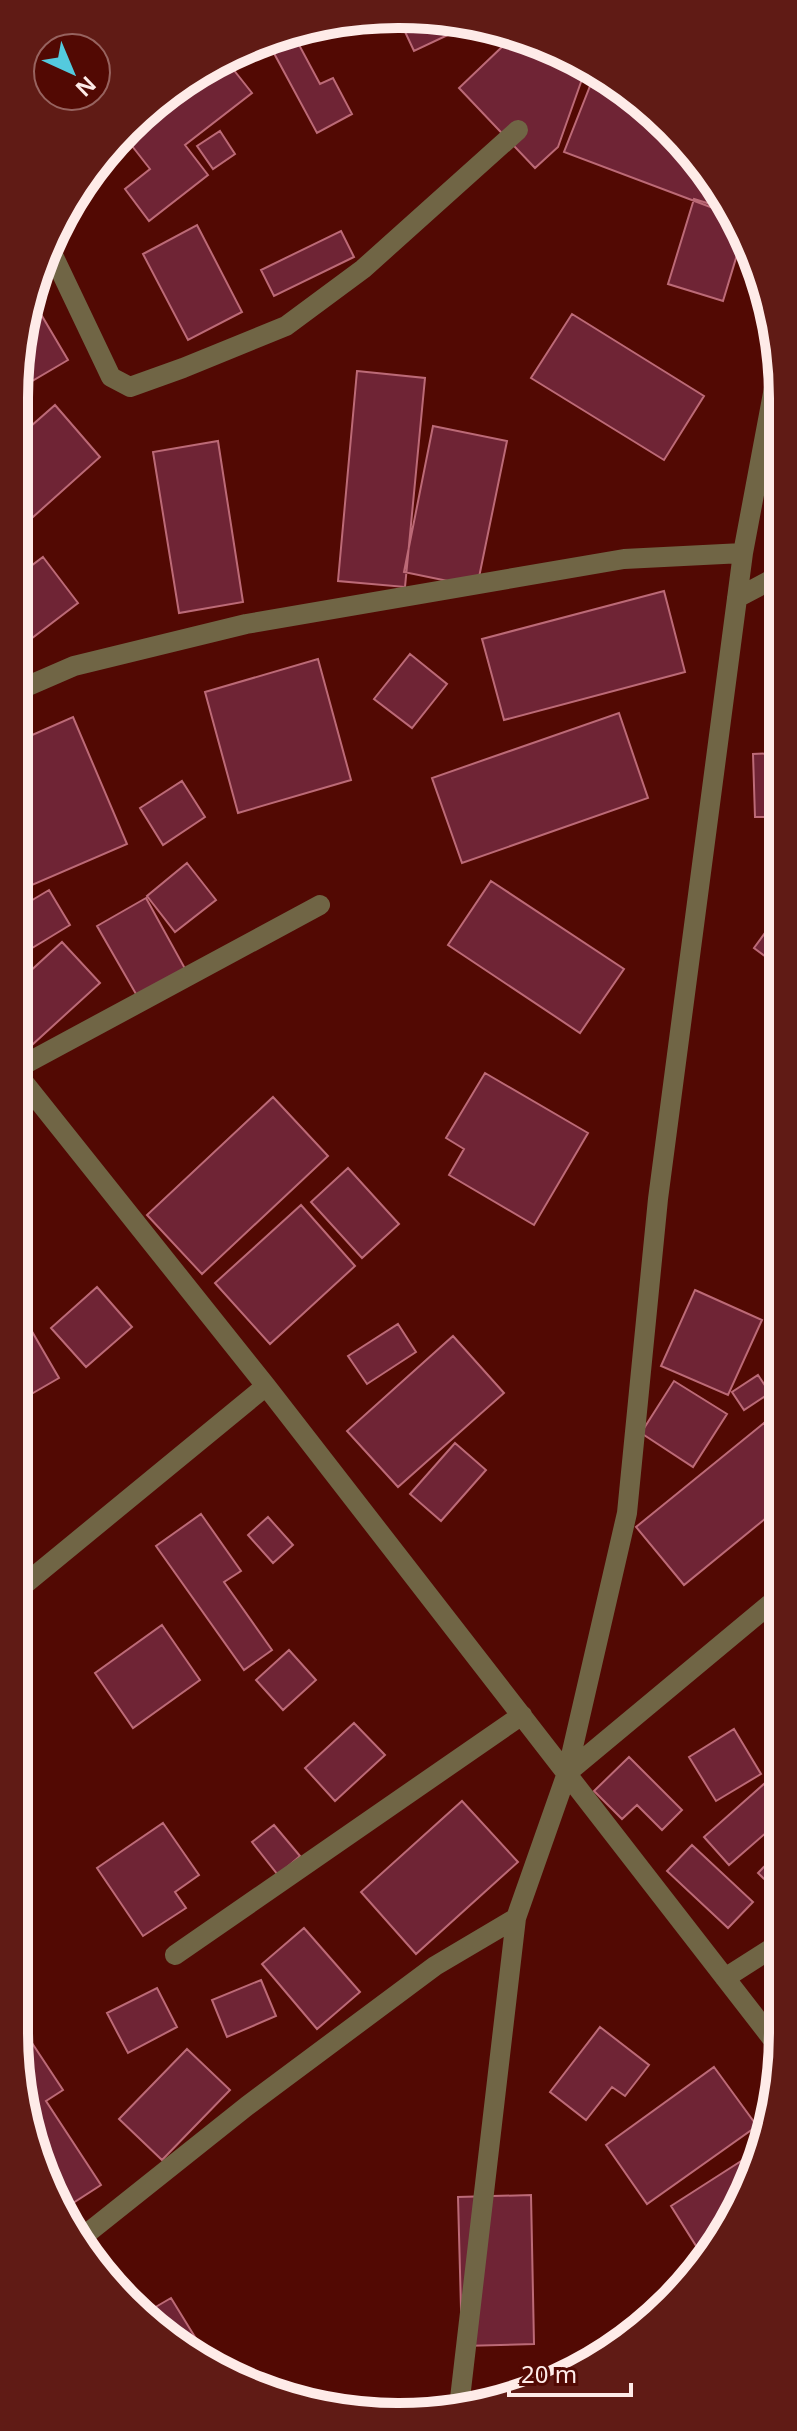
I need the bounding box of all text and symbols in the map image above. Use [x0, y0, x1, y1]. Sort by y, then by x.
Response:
north arrow [32, 32, 112, 112]
text: N [70, 70, 103, 104]
scale bar [509, 2347, 631, 2397]
text: 20 m [521, 2357, 577, 2390]

